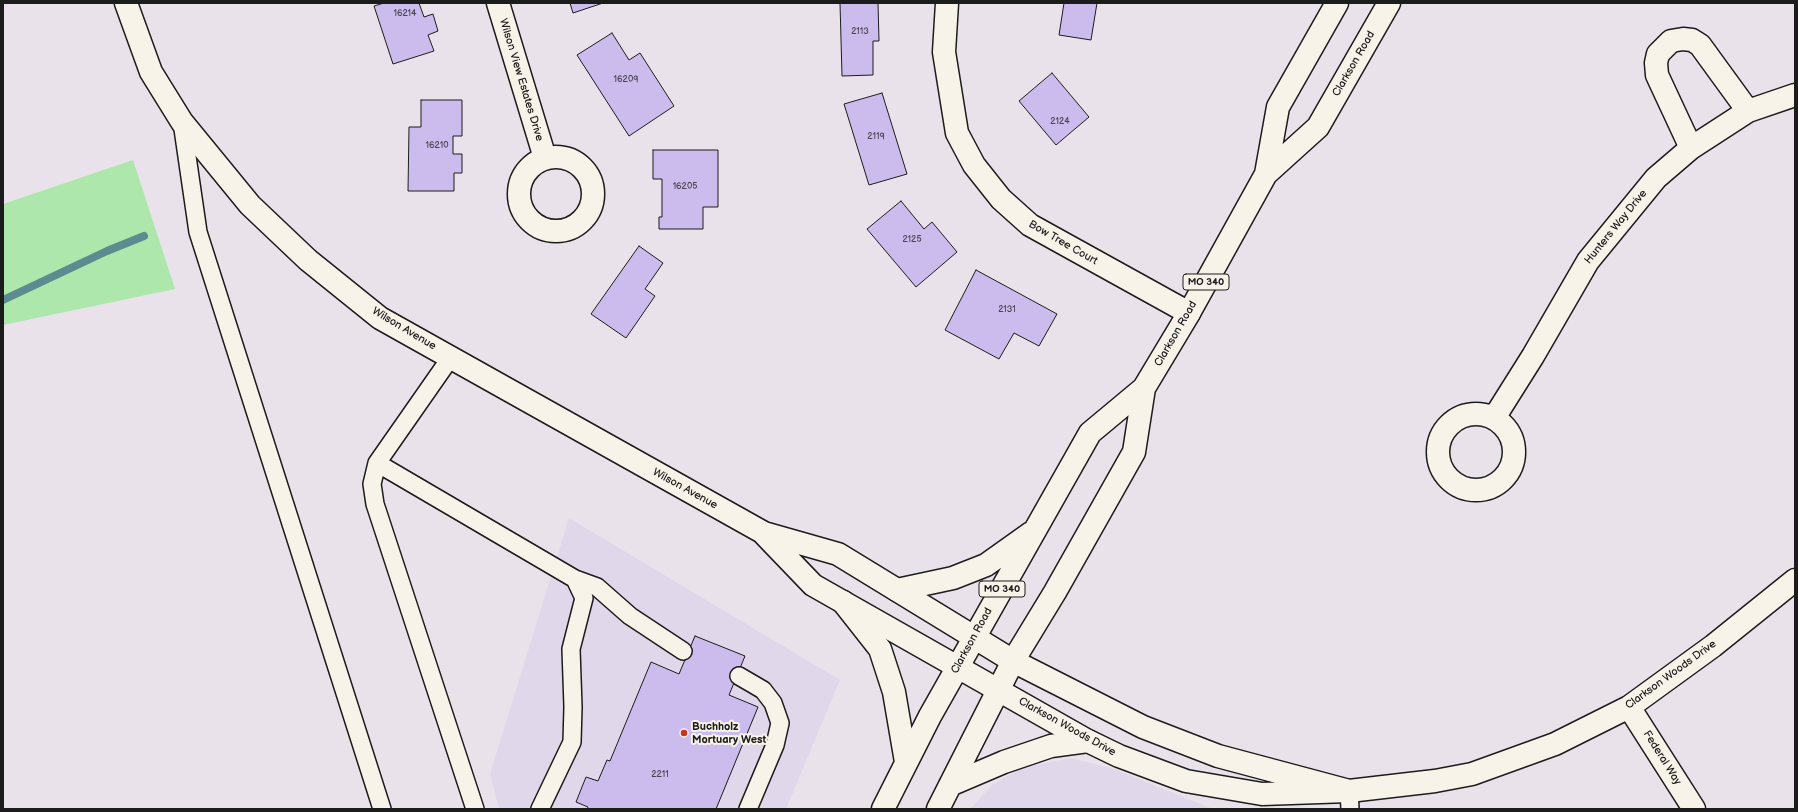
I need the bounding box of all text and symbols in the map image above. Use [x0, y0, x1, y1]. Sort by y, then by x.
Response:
house number: 16214 [393, 9, 417, 19]
street label: Wilson View Estates Drive [496, 17, 546, 143]
house number: 2113 [851, 27, 869, 37]
street label: Clarkson Road [1330, 29, 1378, 99]
house number: 16209 [614, 75, 638, 85]
house number: 2124 [1050, 117, 1070, 127]
house number: 2119 [867, 132, 885, 142]
house number: 16210 [426, 141, 448, 151]
house number: 16205 [673, 182, 697, 192]
street label: Hunters Way Drive [1582, 187, 1650, 267]
street label: Bow Tree Court [1026, 218, 1100, 268]
house number: 2125 [902, 235, 922, 245]
road number: MO 340 [1183, 274, 1229, 290]
street label: Clarkson Road [1152, 299, 1200, 369]
street label: Wilson Avenue [370, 305, 438, 353]
house number: 2131 [998, 305, 1016, 315]
street label: Wilson Avenue [650, 466, 720, 512]
road number: MO 340 [979, 581, 1025, 597]
street label: Clarkson Road [948, 606, 996, 676]
street label: Clarkson Woods Drive [1623, 638, 1719, 712]
street label: Clarkson Woods Drive [1016, 695, 1118, 759]
place label: Buchholz Mortuary West [692, 720, 766, 746]
marker: Buchholz Mortuary West [679, 728, 689, 738]
street label: Federal Way [1640, 728, 1684, 788]
house number: 2211 [651, 770, 669, 780]

